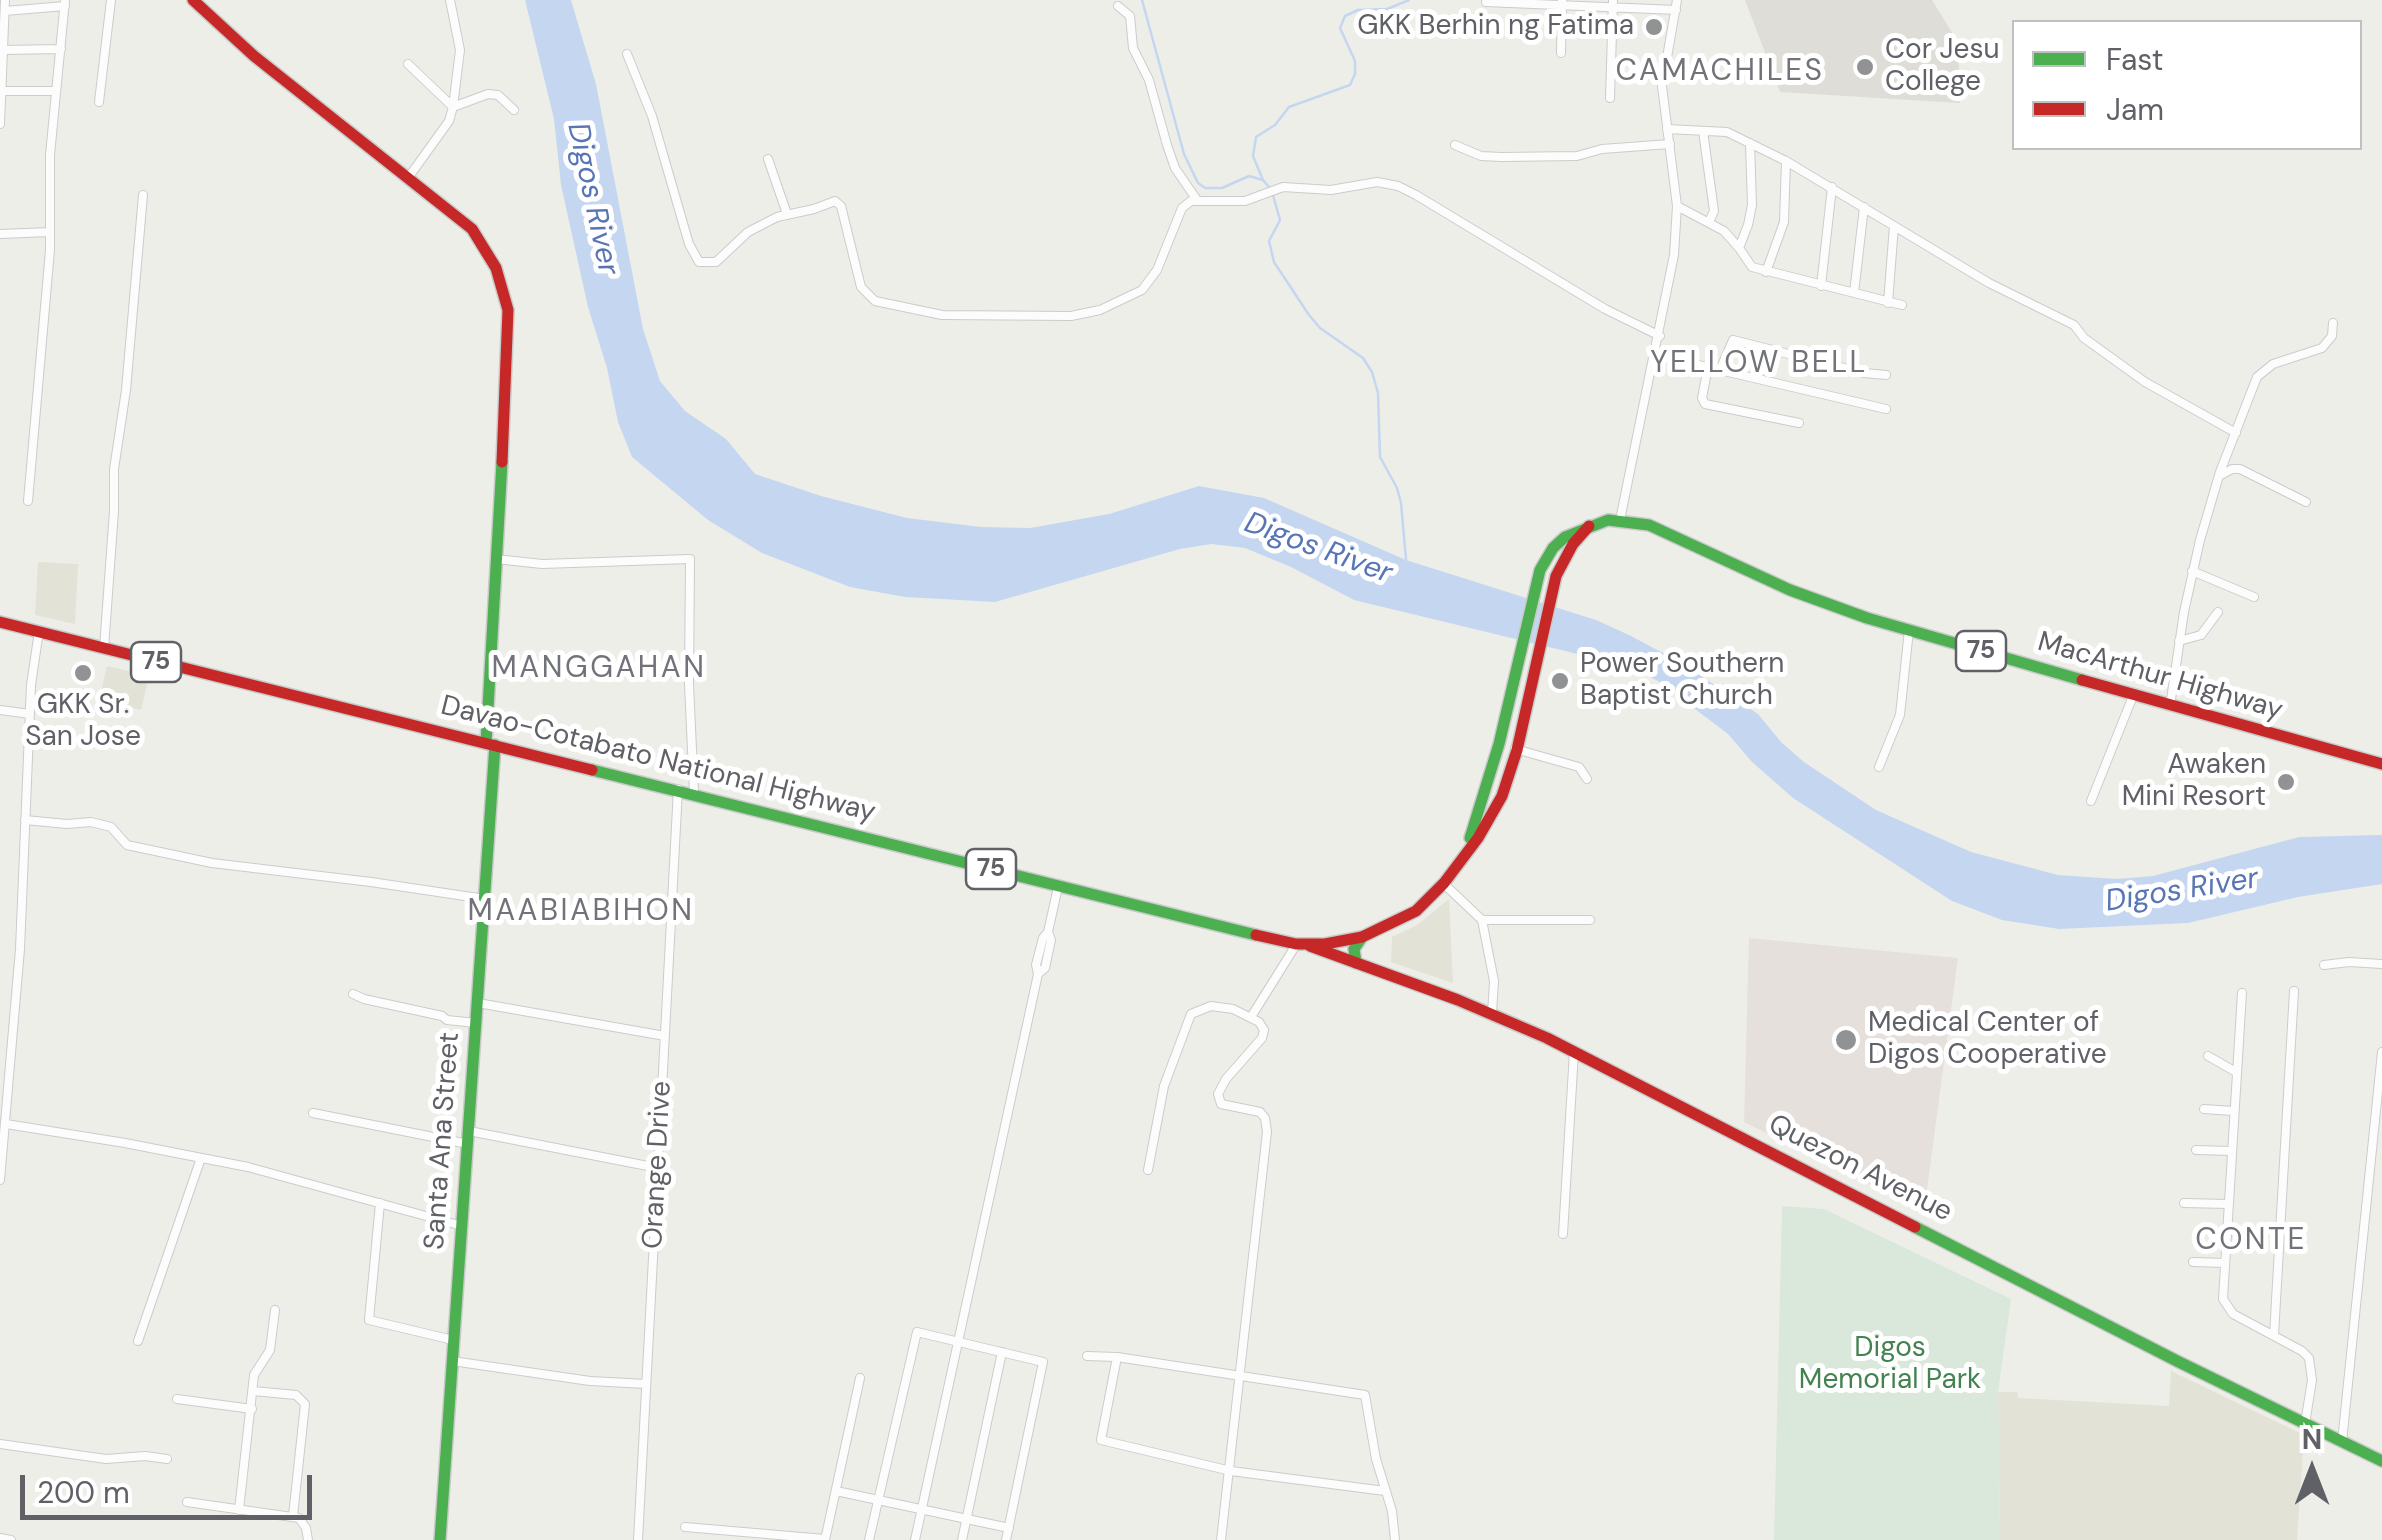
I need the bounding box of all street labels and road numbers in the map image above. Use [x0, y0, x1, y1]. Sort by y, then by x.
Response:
street label: MacArthur Highway [2034, 626, 2286, 728]
road number: 75 [1956, 631, 2006, 671]
road number: 75 [131, 642, 181, 682]
street label: Davao-Cotabato National Highway [437, 690, 879, 830]
road number: 75 [966, 849, 1016, 889]
street label: Santa Ana Street [419, 1031, 467, 1251]
street label: Orange Drive [637, 1080, 679, 1250]
street label: Quezon Avenue [1763, 1108, 1957, 1230]

